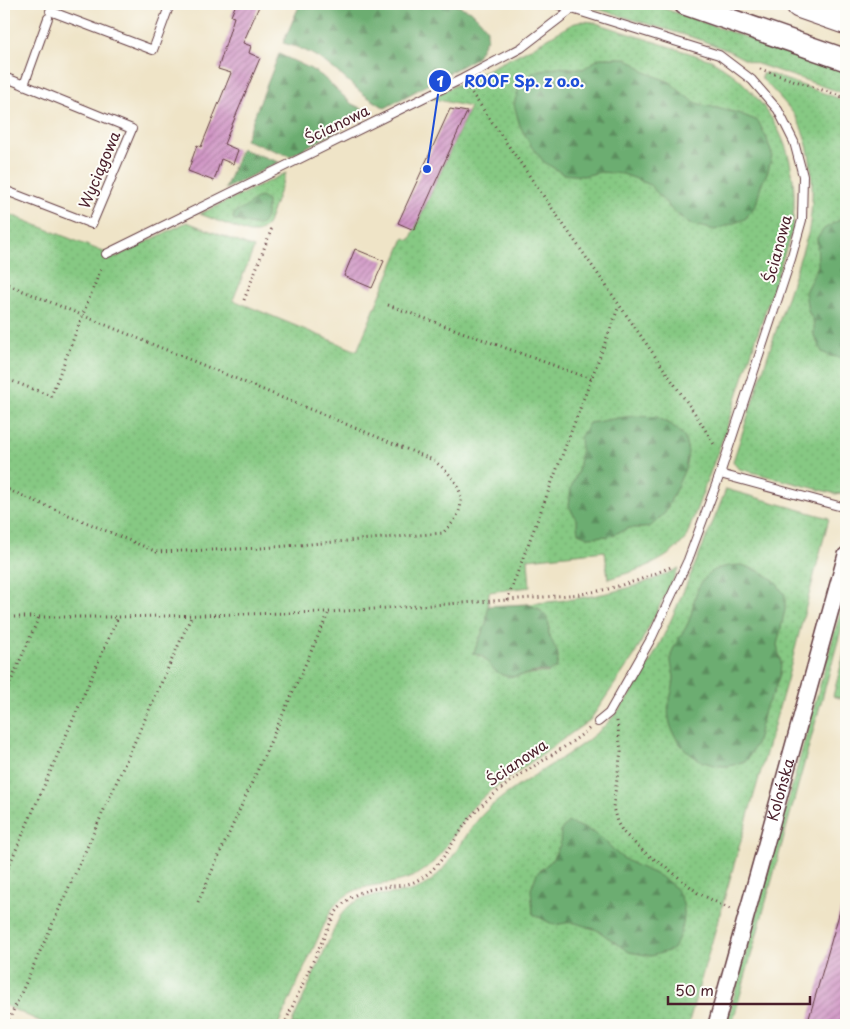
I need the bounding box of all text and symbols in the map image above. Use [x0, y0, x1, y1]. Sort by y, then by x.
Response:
callout: ROOF Sp. z o.o. [428, 66, 595, 97]
text: ROOF Sp. z o.o. [464, 68, 584, 92]
text: 1 [436, 69, 444, 92]
street label: Ścianowa [300, 98, 373, 149]
street label: Wyciągowa [72, 127, 125, 212]
street label: Ścianowa [756, 211, 797, 285]
street label: Ścianowa [481, 732, 552, 791]
street label: Kolońska [760, 755, 799, 824]
scale bar [668, 974, 810, 1006]
text: 50 m [675, 978, 714, 1001]

